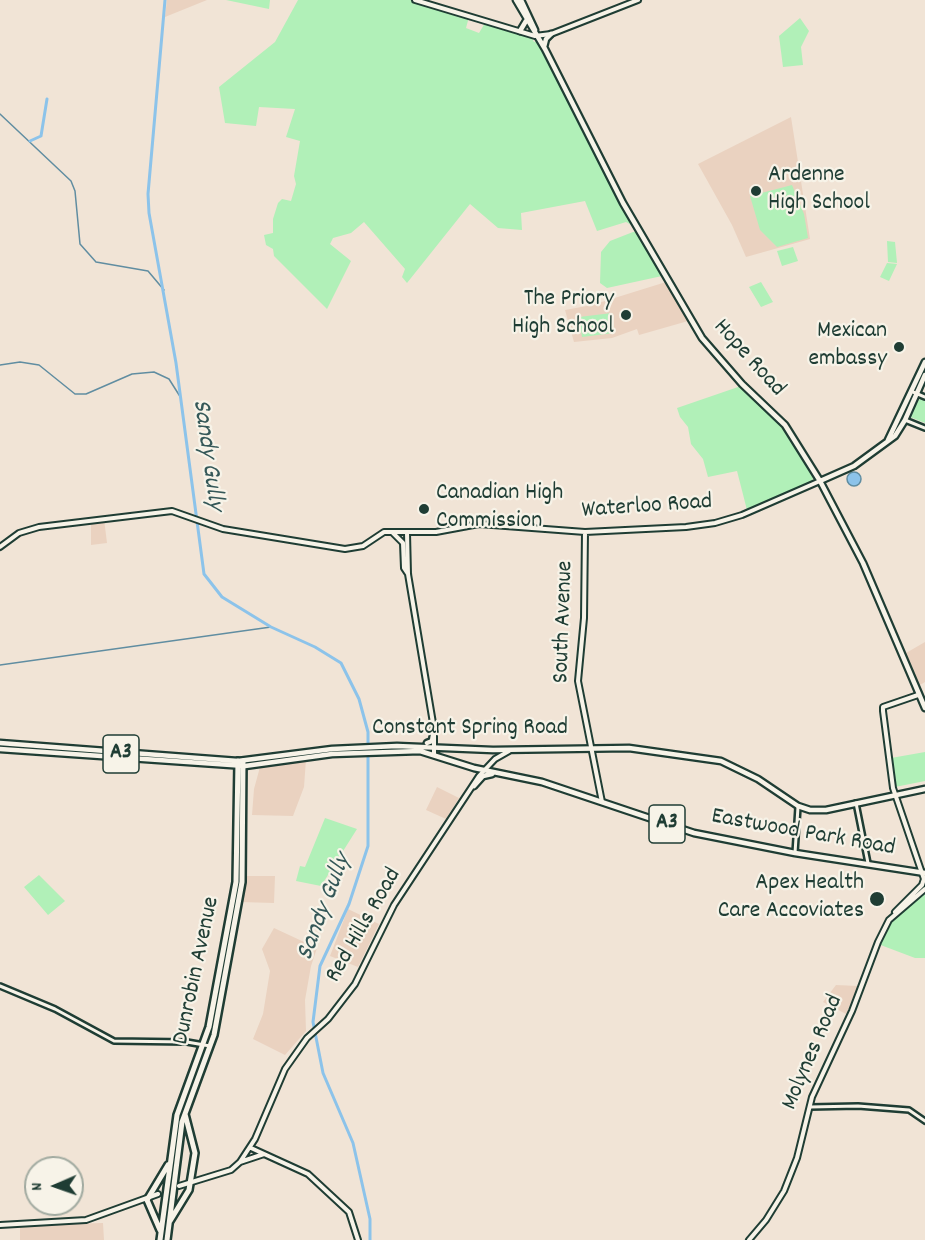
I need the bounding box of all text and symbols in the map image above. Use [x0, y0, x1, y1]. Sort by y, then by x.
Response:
place label: Ardenne High School [768, 163, 870, 219]
marker: Ardenne High School [749, 184, 763, 198]
place label: The Priory High School [512, 287, 614, 343]
marker: The Priory High School [619, 308, 633, 322]
street label: Hope Road [706, 314, 790, 404]
place label: Mexican embassy [808, 319, 887, 375]
marker: Mexican embassy [892, 340, 906, 354]
water label: Sandy Gully [183, 398, 229, 512]
place label: Canadian High Commission [436, 481, 563, 537]
street label: Waterloo Road [581, 489, 713, 527]
marker: Canadian High Commission [417, 502, 431, 516]
street label: South Avenue [548, 560, 582, 684]
street label: Constant Spring Road [372, 716, 568, 744]
road number: A3 [103, 735, 139, 773]
street label: Eastwood Park Road [709, 804, 897, 864]
road number: A3 [649, 805, 685, 843]
water label: Sandy Gully [291, 850, 361, 966]
street label: Red Hills Road [321, 864, 409, 988]
place label: Apex Health Care Accoviates [718, 871, 864, 927]
marker: Apex Health Care Accoviates [868, 890, 886, 908]
street label: Dunrobin Avenue [168, 894, 228, 1048]
street label: Molynes Road [777, 991, 851, 1115]
north arrow [24, 1156, 84, 1216]
text: N [26, 1182, 49, 1191]

